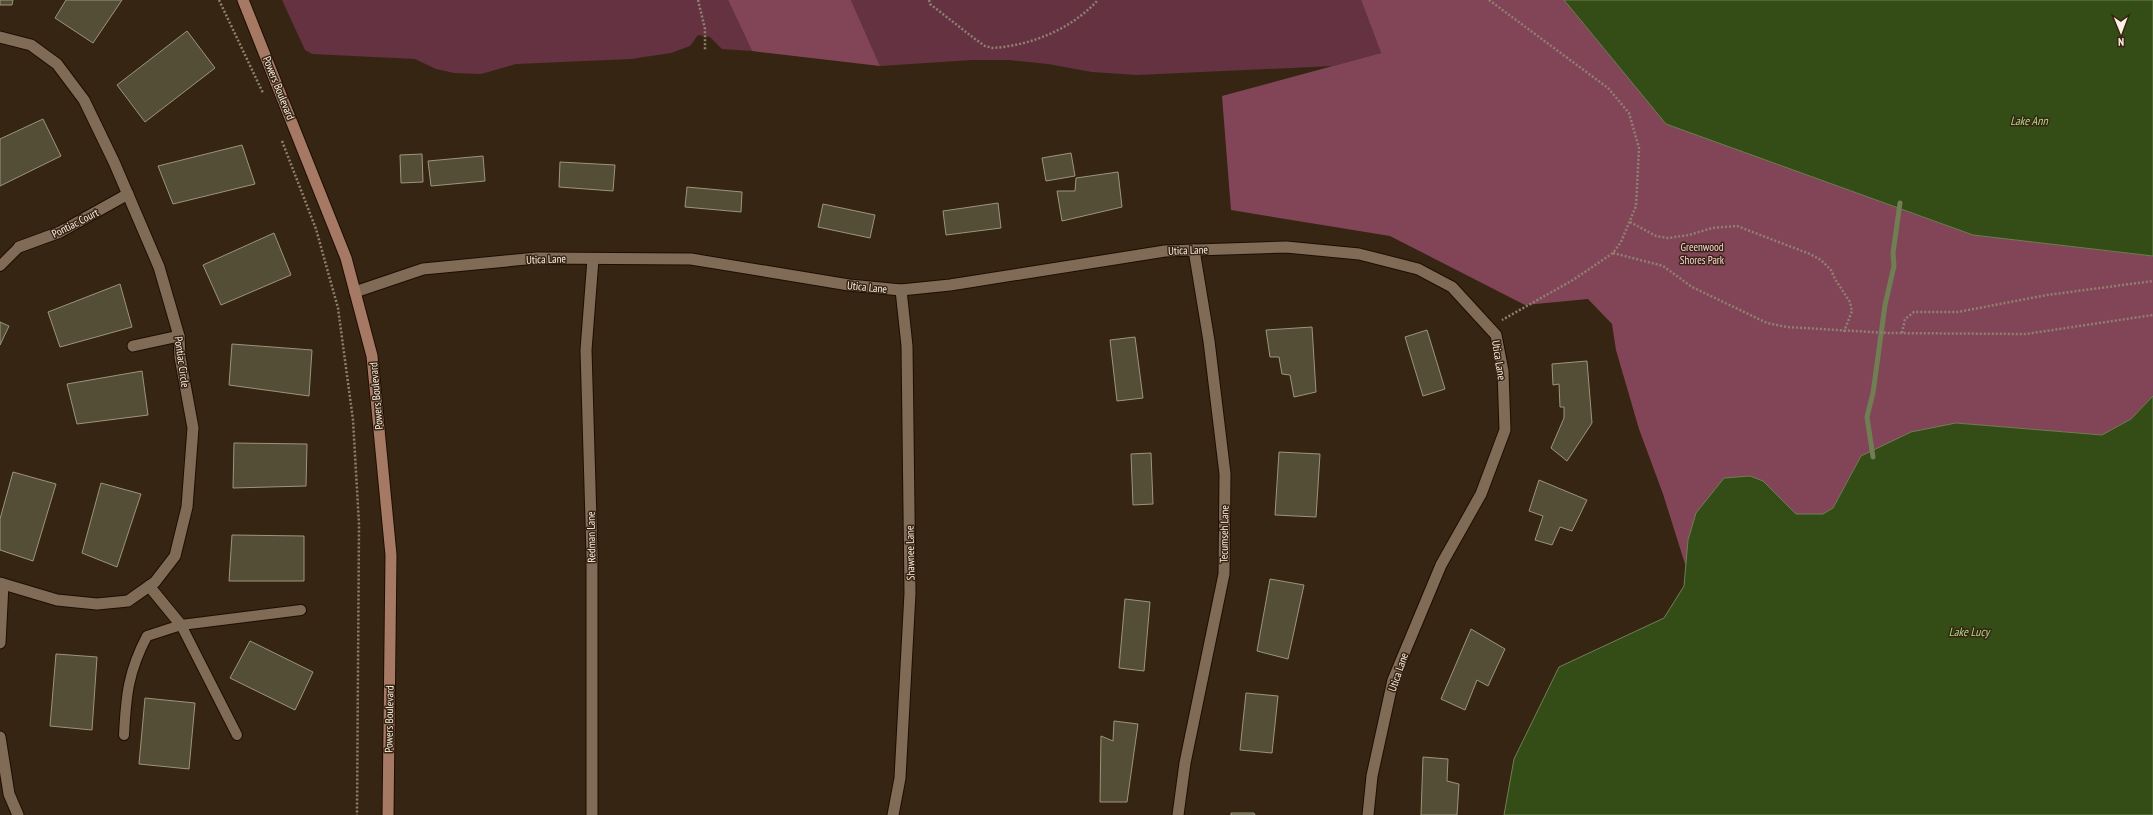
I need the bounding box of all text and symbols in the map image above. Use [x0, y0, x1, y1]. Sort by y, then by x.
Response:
north arrow [2101, 12, 2141, 52]
text: N [2118, 35, 2124, 49]
street label: Powers Boulevard [260, 54, 298, 122]
water label: Lake Ann [2010, 113, 2048, 128]
street label: Pontiac Court [49, 205, 101, 241]
park label: Greenwood Shores Park [1680, 240, 1725, 267]
street label: Utica Lane [1168, 242, 1209, 258]
street label: Utica Lane [526, 251, 567, 267]
street label: Utica Lane [846, 278, 888, 296]
street label: Pontiac Circle [171, 336, 193, 389]
street label: Utica Lane [1489, 339, 1509, 381]
street label: Powers Boulevard [366, 362, 386, 430]
street label: Tecumseh Lane [1216, 505, 1232, 563]
street label: Redman Lane [584, 511, 598, 563]
street label: Shawnee Lane [903, 525, 917, 581]
water label: Lake Lucy [1949, 624, 1991, 639]
street label: Utica Lane [1385, 650, 1411, 693]
street label: Powers Boulevard [381, 685, 397, 753]

